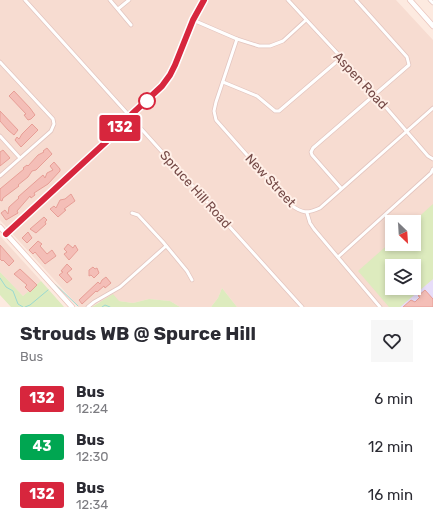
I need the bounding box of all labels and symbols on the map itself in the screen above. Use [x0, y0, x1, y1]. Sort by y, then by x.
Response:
street label: Aspen Road [331, 49, 391, 112]
unlabelled marker [138, 92, 156, 110]
line badge: 132 [97, 115, 143, 141]
street label: Spruce Hill Road [157, 148, 234, 231]
street label: New Street [242, 151, 299, 210]
north arrow [385, 215, 421, 251]

